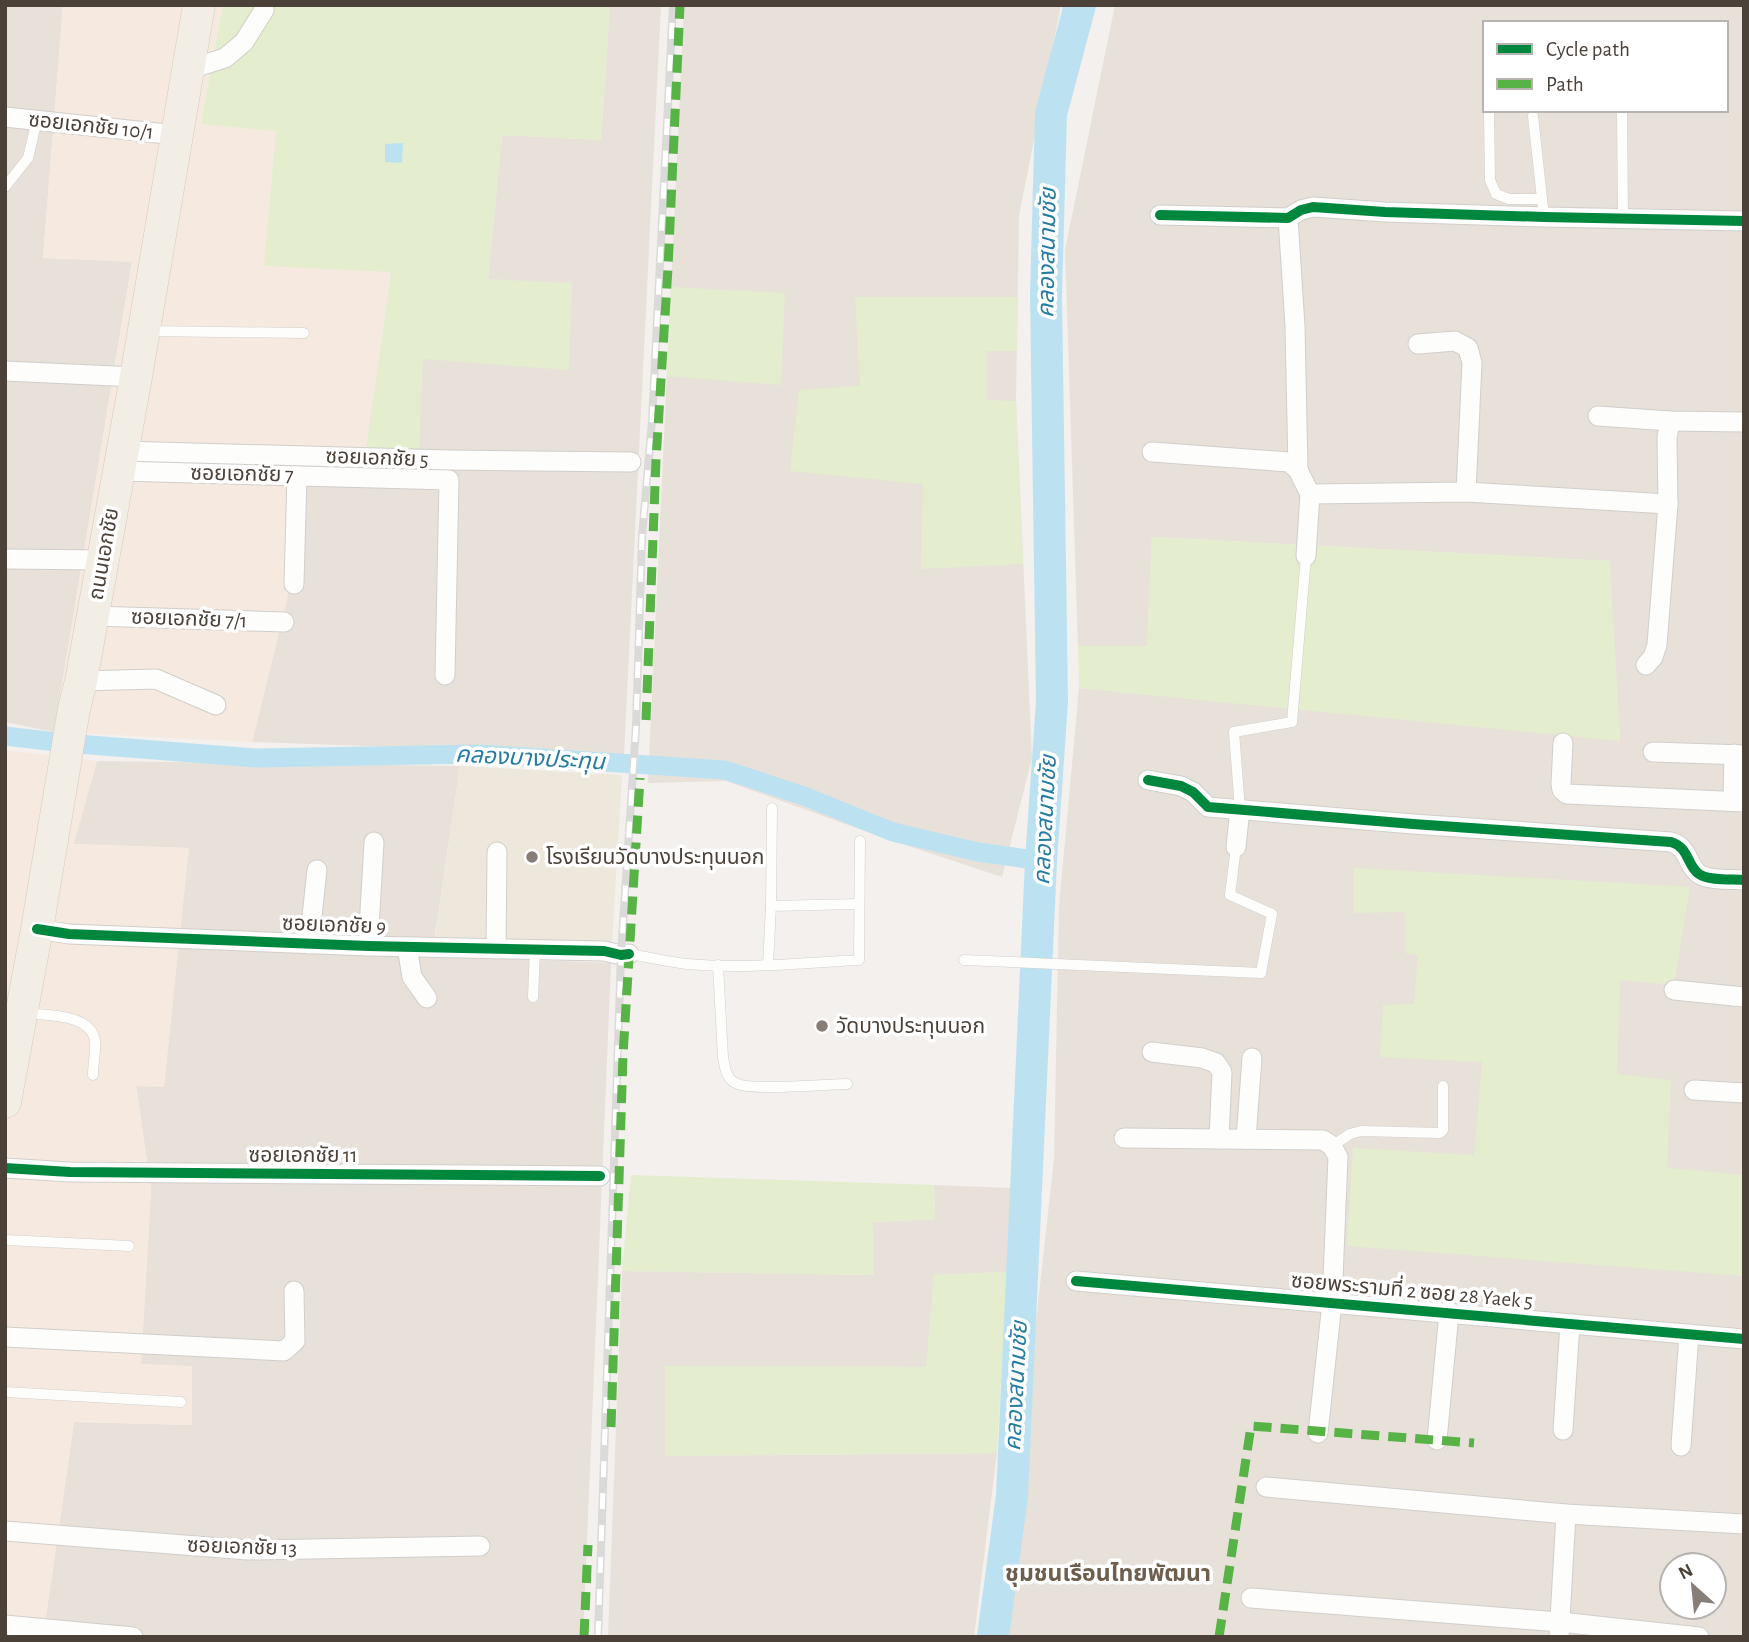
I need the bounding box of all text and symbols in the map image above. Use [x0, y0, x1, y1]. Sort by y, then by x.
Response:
legend [1483, 21, 1728, 112]
text: Cycle path [1546, 39, 1630, 60]
text: Path [1546, 74, 1584, 95]
street label: ซอยเอกชัย 10/1 [27, 109, 155, 143]
water label: คลองสนามชัย [1035, 187, 1061, 318]
street label: ซอยเอกชัย 5 [325, 446, 429, 470]
street label: ซอยเอกชัย 7 [190, 463, 294, 485]
street label: ถนนเอกชัย [86, 506, 122, 602]
street label: ซอยเอกชัย 7/1 [130, 606, 248, 632]
water label: คลองบางประทุน [455, 744, 607, 775]
water label: คลองสนามชัย [1031, 753, 1061, 885]
place label: โรงเรียนวัดบางประทุนนอก [546, 846, 764, 870]
marker: โรงเรียนวัดบางประทุนนอก [524, 849, 540, 865]
street label: ซอยเอกชัย 9 [282, 913, 386, 937]
place label: วัดบางประทุนนอก [836, 1016, 985, 1039]
marker: วัดบางประทุนนอก [814, 1018, 830, 1034]
street label: ซอยเอกชัย 11 [249, 1145, 357, 1166]
street label: ซอยพระรามที่ 2 ซอย 28 Yaek 5 [1290, 1265, 1534, 1312]
water label: คลองสนามชัย [1002, 1319, 1032, 1451]
street label: ซอยเอกชัย 13 [187, 1535, 297, 1559]
north arrow [1658, 1551, 1728, 1621]
text: N [1676, 1561, 1696, 1584]
district label: ชุมชนเรือนไทยพัฒนา [1005, 1562, 1211, 1587]

